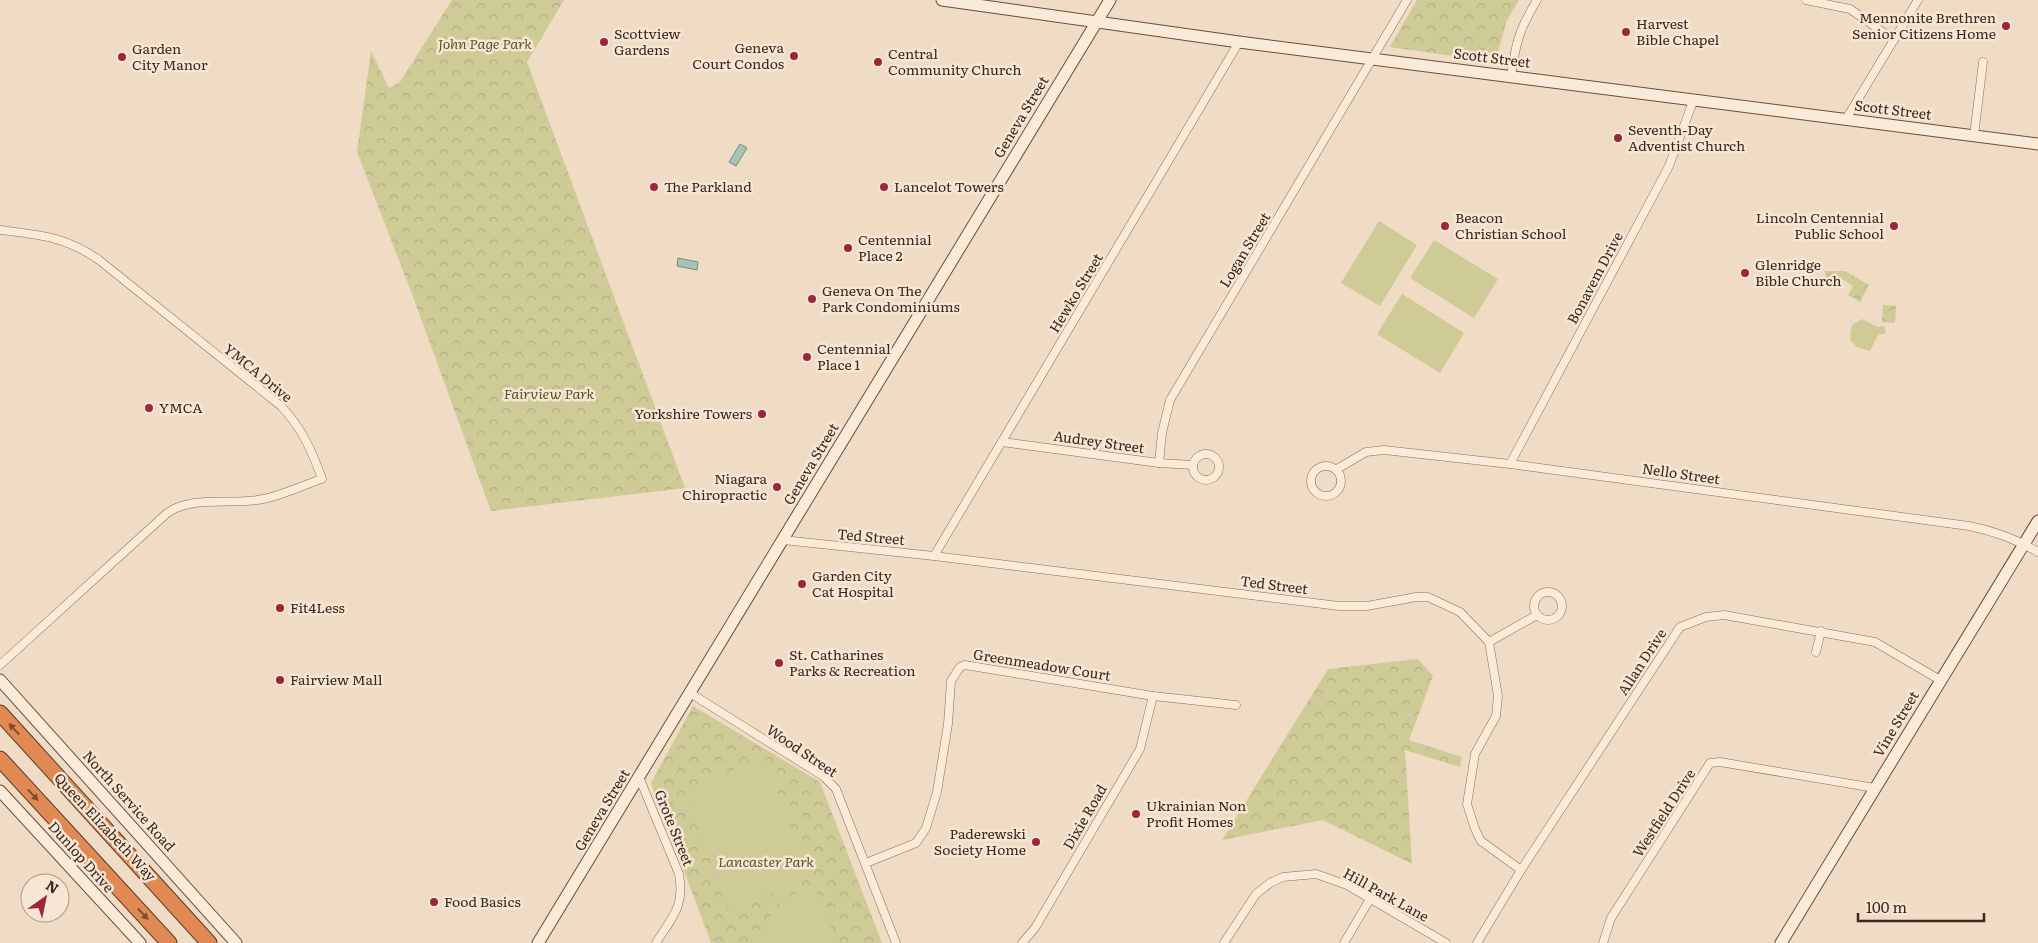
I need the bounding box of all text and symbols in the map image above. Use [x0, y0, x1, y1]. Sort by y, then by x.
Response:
place label: Mennonite Brethren Senior Citizens Home [1852, 7, 1996, 43]
place label: Harvest Bible Chapel [1636, 13, 1720, 49]
marker: Mennonite Brethren Senior Citizens Home [2000, 20, 2012, 32]
place label: Scottview Gardens [614, 23, 681, 59]
marker: Harvest Bible Chapel [1620, 26, 1632, 38]
park label: John Page Park [438, 33, 532, 53]
marker: Scottview Gardens [598, 36, 610, 48]
place label: Geneva Court Condos [692, 37, 784, 73]
place label: Garden City Manor [132, 38, 208, 74]
street label: Scott Street [1452, 42, 1532, 72]
place label: Central Community Church [888, 43, 1021, 79]
marker: Geneva Court Condos [788, 50, 800, 62]
marker: Garden City Manor [116, 51, 128, 63]
marker: Central Community Church [872, 56, 884, 68]
street label: Geneva Street [988, 71, 1053, 161]
street label: Scott Street [1853, 94, 1933, 124]
place label: Seventh-Day Adventist Church [1628, 119, 1745, 155]
marker: Seventh-Day Adventist Church [1612, 132, 1624, 144]
place label: The Parkland [664, 176, 752, 196]
place label: Lancelot Towers [894, 176, 1004, 196]
marker: The Parkland [648, 181, 660, 193]
marker: Lancelot Towers [878, 181, 890, 193]
place label: Beacon Christian School [1455, 207, 1567, 243]
place label: Lincoln Centennial Public School [1756, 207, 1884, 243]
street label: Logan Street [1214, 208, 1275, 291]
marker: Beacon Christian School [1439, 220, 1451, 232]
marker: Lincoln Centennial Public School [1888, 220, 1900, 232]
street label: Bonavem Drive [1561, 228, 1627, 327]
place label: Centennial Place 2 [858, 229, 932, 265]
marker: Centennial Place 2 [842, 242, 854, 254]
street label: Hewko Street [1043, 248, 1107, 336]
place label: Glenridge Bible Church [1755, 254, 1842, 290]
marker: Glenridge Bible Church [1739, 267, 1751, 279]
place label: Geneva On The Park Condominiums [822, 280, 960, 316]
marker: Geneva On The Park Condominiums [806, 293, 818, 305]
street label: YMCA Drive [220, 338, 297, 406]
place label: Centennial Place 1 [817, 338, 891, 374]
marker: Centennial Place 1 [801, 351, 813, 363]
park label: Fairview Park [504, 383, 594, 403]
place label: YMCA [159, 397, 203, 417]
marker: YMCA [143, 402, 155, 414]
place label: Yorkshire Towers [634, 403, 752, 423]
marker: Yorkshire Towers [756, 408, 768, 420]
street label: Geneva Street [778, 418, 843, 508]
street label: Audrey Street [1052, 425, 1146, 457]
street label: Nello Street [1641, 458, 1722, 488]
place label: Niagara Chiropractic [682, 468, 767, 504]
marker: Niagara Chiropractic [771, 481, 783, 493]
street label: Ted Street [836, 523, 906, 549]
place label: Garden City Cat Hospital [812, 565, 894, 601]
street label: Ted Street [1239, 570, 1309, 598]
marker: Garden City Cat Hospital [796, 578, 808, 590]
place label: Fit4Less [290, 597, 345, 617]
marker: Fit4Less [274, 602, 286, 614]
street label: Allan Drive [1612, 624, 1670, 699]
street label: Greenmeadow Court [972, 643, 1113, 685]
place label: St. Catharines Parks & Recreation [789, 644, 915, 680]
marker: St. Catharines Parks & Recreation [773, 657, 785, 669]
place label: Fairview Mall [290, 669, 383, 689]
marker: Fairview Mall [274, 674, 286, 686]
street label: Vine Street [1867, 686, 1923, 760]
street label: Wood Street [763, 719, 842, 782]
one-way arrow [9, 722, 20, 735]
street label: North Service Road [79, 746, 181, 855]
street label: Geneva Street [569, 764, 634, 854]
street label: Westfield Drive [1627, 764, 1699, 861]
street label: Queen Elizabeth Way [50, 768, 162, 885]
street label: Dixie Road [1057, 780, 1111, 853]
street label: Grote Street [651, 786, 699, 869]
one-way arrow [27, 788, 39, 800]
place label: Ukrainian Non Profit Homes [1146, 795, 1246, 831]
marker: Ukrainian Non Profit Homes [1130, 808, 1142, 820]
street label: Dunlop Drive [44, 816, 119, 896]
place label: Paderewski Society Home [934, 823, 1026, 859]
marker: Paderewski Society Home [1030, 836, 1042, 848]
park label: Lancaster Park [718, 851, 814, 871]
street label: Hill Park Lane [1340, 862, 1433, 926]
north arrow [20, 873, 70, 923]
text: N [42, 875, 63, 898]
scale bar [1858, 890, 1984, 922]
place label: Food Basics [444, 891, 521, 911]
text: 100 m [1866, 895, 1907, 918]
marker: Food Basics [428, 896, 440, 908]
one-way arrow [137, 908, 149, 920]

